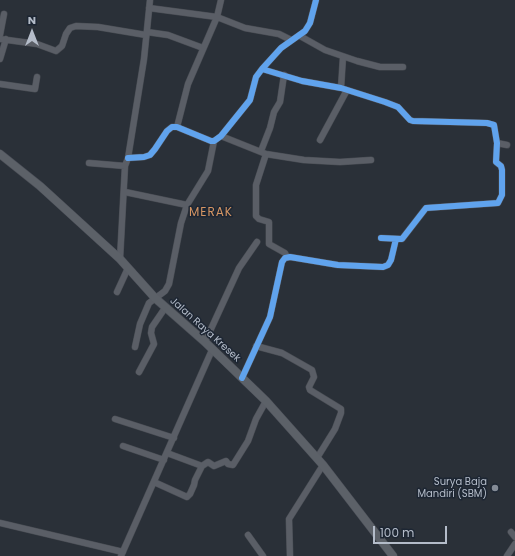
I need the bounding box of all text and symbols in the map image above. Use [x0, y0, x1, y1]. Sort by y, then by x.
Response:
north arrow [12, 12, 52, 52]
text: N [28, 12, 36, 28]
district label: MERAK [189, 206, 233, 220]
street label: Jalan Raya Kresek [167, 295, 243, 365]
place label: Surya Baja Mandiri (SBM) [417, 476, 487, 500]
marker: Surya Baja Mandiri (SBM) [490, 483, 500, 493]
scale bar [375, 518, 449, 544]
text: 100 m [380, 524, 414, 541]

